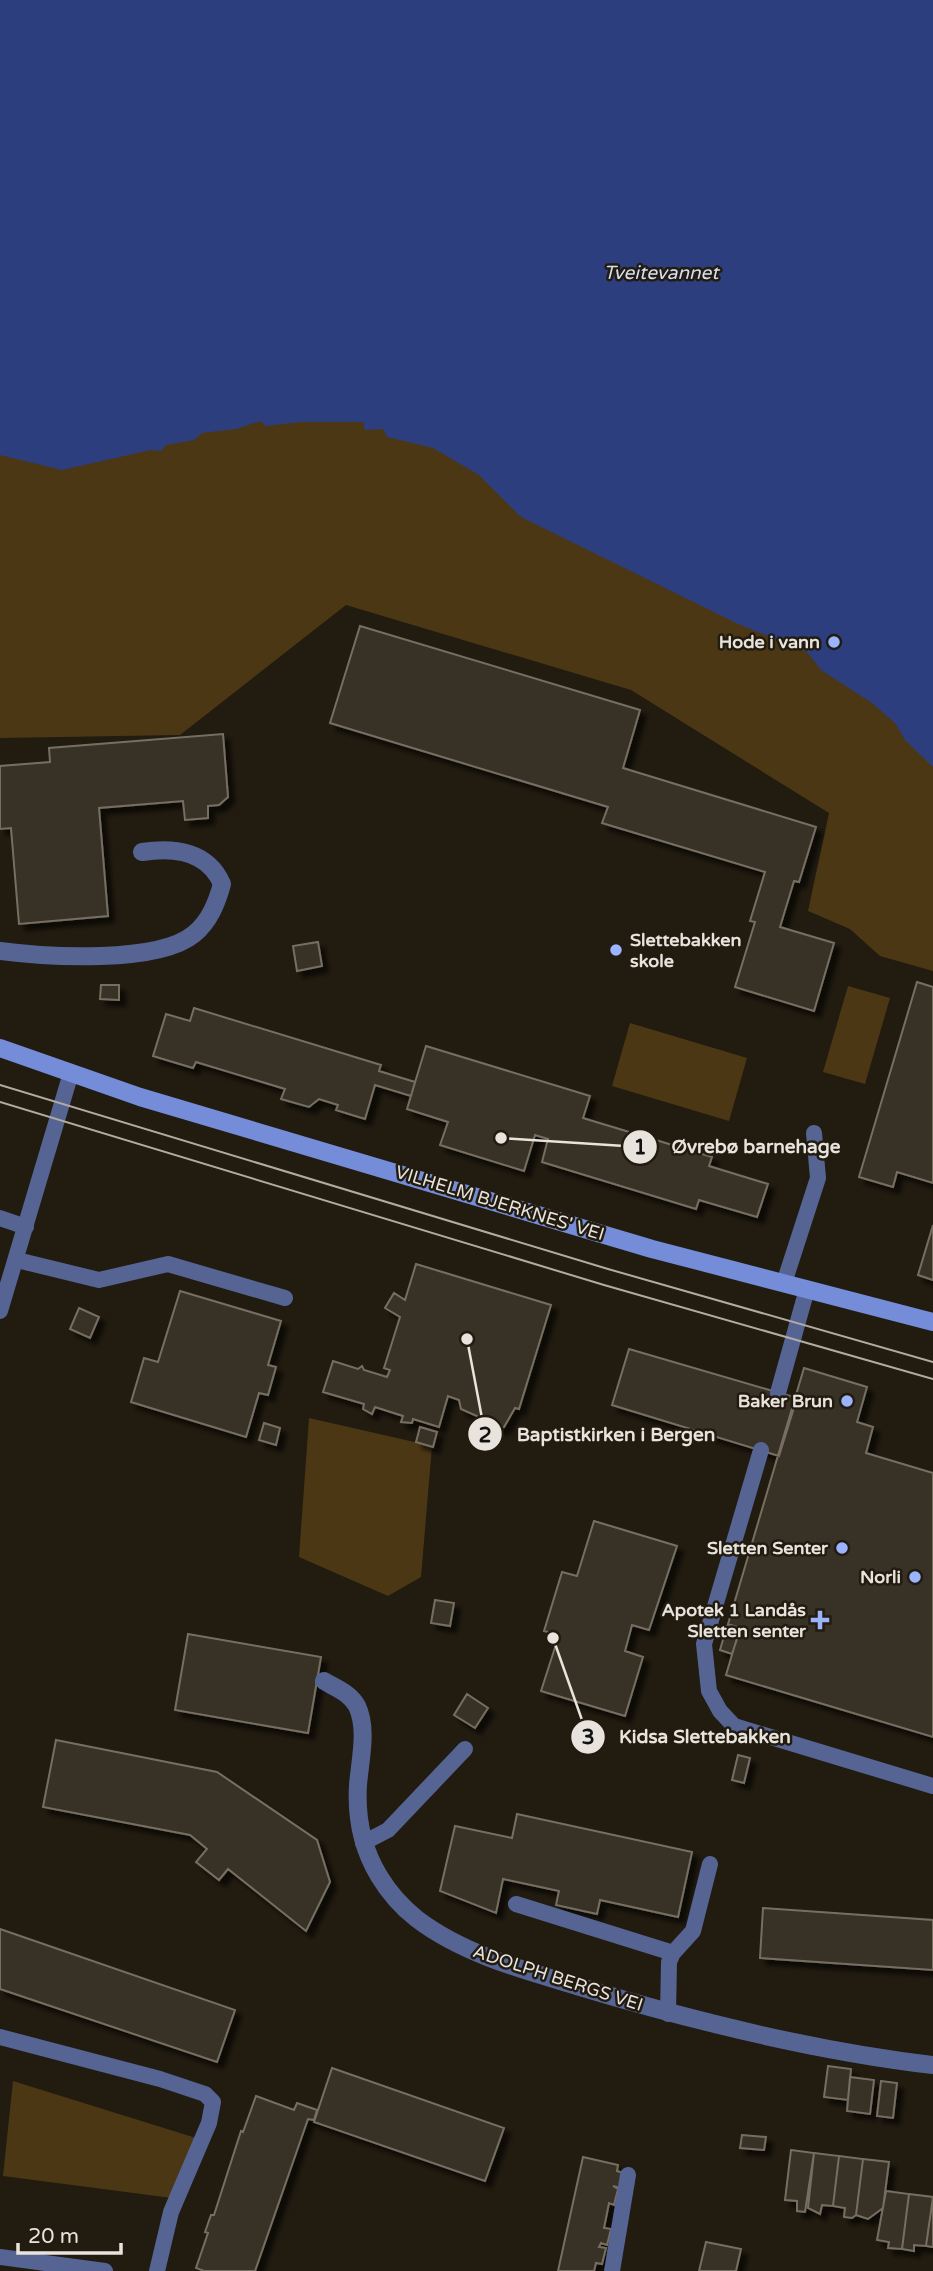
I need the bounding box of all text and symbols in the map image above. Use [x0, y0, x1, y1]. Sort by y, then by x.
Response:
water label: Tveitevannet [603, 262, 721, 284]
place label: Hode i vann [719, 631, 820, 653]
marker: Hode i vann [826, 634, 842, 650]
place label: Slettebakken skole [630, 929, 742, 972]
marker: Slettebakken skole [608, 942, 624, 958]
callout: Øvrebø barnehage [623, 1127, 855, 1167]
text: 1 [633, 1135, 647, 1160]
text: Øvrebø barnehage [672, 1136, 841, 1159]
street label: VILHELM BJERKNES' VEI [393, 1161, 607, 1245]
place label: Baker Brun [738, 1390, 833, 1412]
marker: Baker Brun [839, 1393, 855, 1409]
callout: Baptistkirken i Bergen [467, 1414, 729, 1454]
text: 2 [478, 1423, 492, 1448]
text: Baptistkirken i Bergen [517, 1424, 715, 1447]
place label: Sletten Senter [707, 1537, 829, 1559]
marker: Sletten Senter [834, 1540, 850, 1556]
place label: Norli [860, 1566, 901, 1588]
marker: Norli [907, 1569, 923, 1585]
place label: Apotek 1 Landås Sletten senter [661, 1599, 807, 1642]
marker: Apotek 1 Landås Sletten senter [812, 1612, 828, 1628]
callout: Kidsa Slettebakken [570, 1717, 805, 1757]
text: 3 [581, 1725, 595, 1750]
text: Kidsa Slettebakken [619, 1726, 791, 1748]
street label: ADOLPH BERGS VEI [470, 1940, 646, 2016]
scale bar [18, 2212, 121, 2256]
text: 20 m [28, 2224, 79, 2249]

